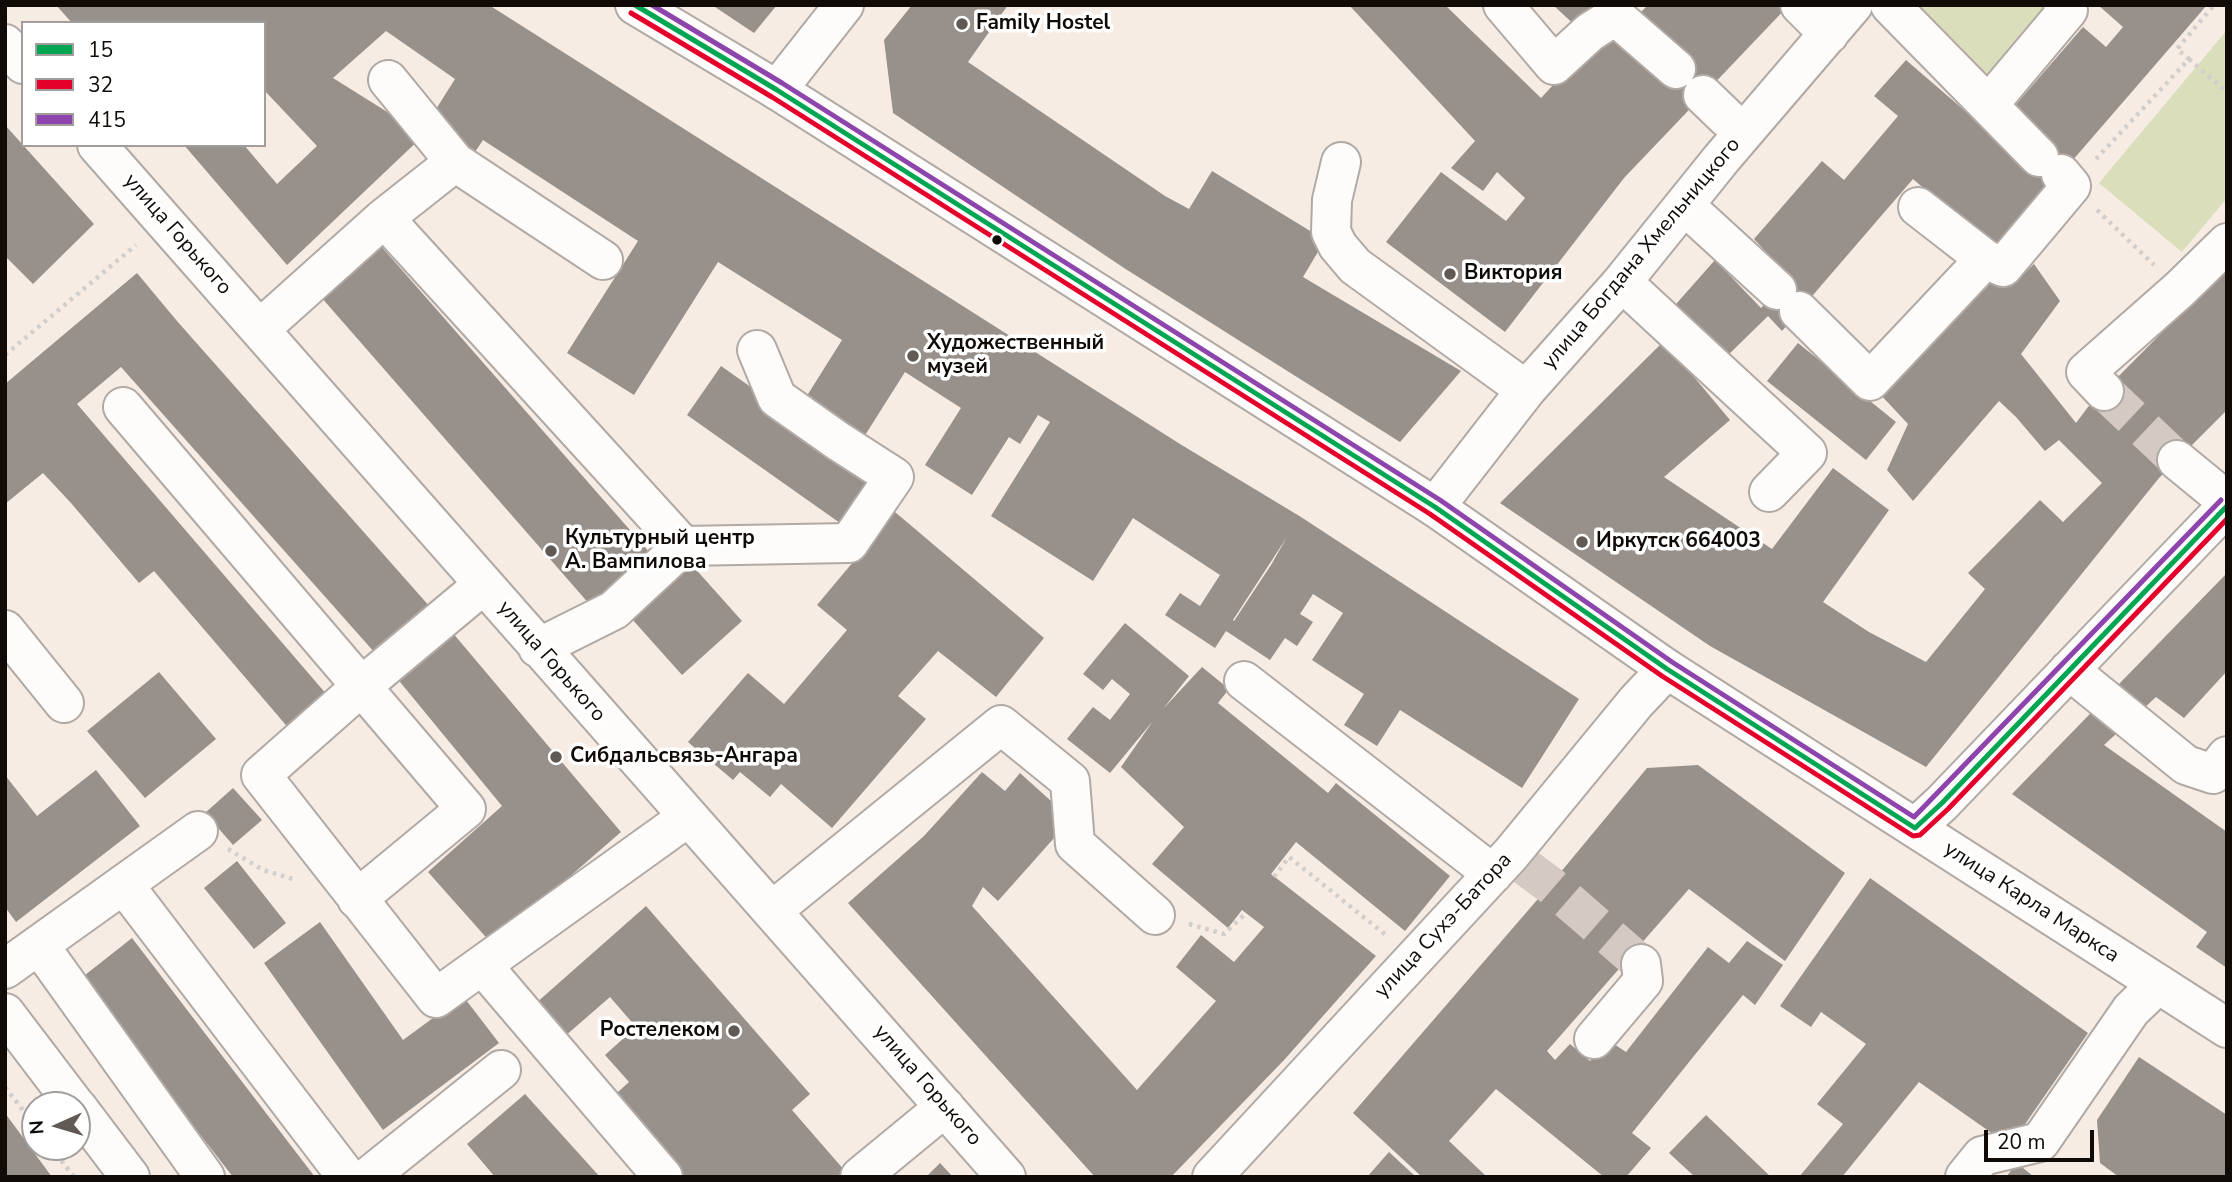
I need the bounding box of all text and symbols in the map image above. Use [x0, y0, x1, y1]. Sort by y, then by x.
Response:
place label: Family Hostel [976, 11, 1110, 37]
marker: Family Hostel [954, 16, 970, 32]
legend [21, 21, 266, 147]
text: 15 [88, 36, 113, 64]
text: 32 [88, 71, 113, 99]
text: 415 [88, 106, 126, 134]
street label: улица Богдана Хмельницкого [1538, 133, 1746, 375]
street label: улица Горького [117, 169, 237, 301]
unlabelled marker [990, 233, 1004, 247]
place label: Виктория [1464, 261, 1562, 287]
marker: Виктория [1442, 266, 1458, 282]
place label: Художественный музей [927, 331, 1104, 381]
marker: Художественный музей [905, 348, 921, 364]
place label: Культурный центр А. Вампилова [565, 526, 755, 576]
place label: Иркутск 664003 [1596, 529, 1761, 555]
marker: Иркутск 664003 [1574, 534, 1590, 550]
marker: Культурный центр А. Вампилова [543, 543, 559, 559]
street label: улица Горького [491, 596, 611, 728]
place label: Сибдальсвязь-Ангара [570, 744, 798, 770]
marker: Сибдальсвязь-Ангара [548, 749, 564, 765]
street label: улица Карла Маркса [1939, 837, 2123, 969]
street label: улица Сухэ-Батора [1370, 848, 1518, 1004]
place label: Ростелеком [600, 1018, 720, 1044]
street label: улица Горького [867, 1020, 987, 1152]
marker: Ростелеком [726, 1023, 742, 1039]
north arrow [21, 1091, 91, 1161]
scale bar [1987, 1116, 2097, 1160]
text: N [24, 1119, 51, 1135]
text: 20 m [1997, 1128, 2046, 1156]

